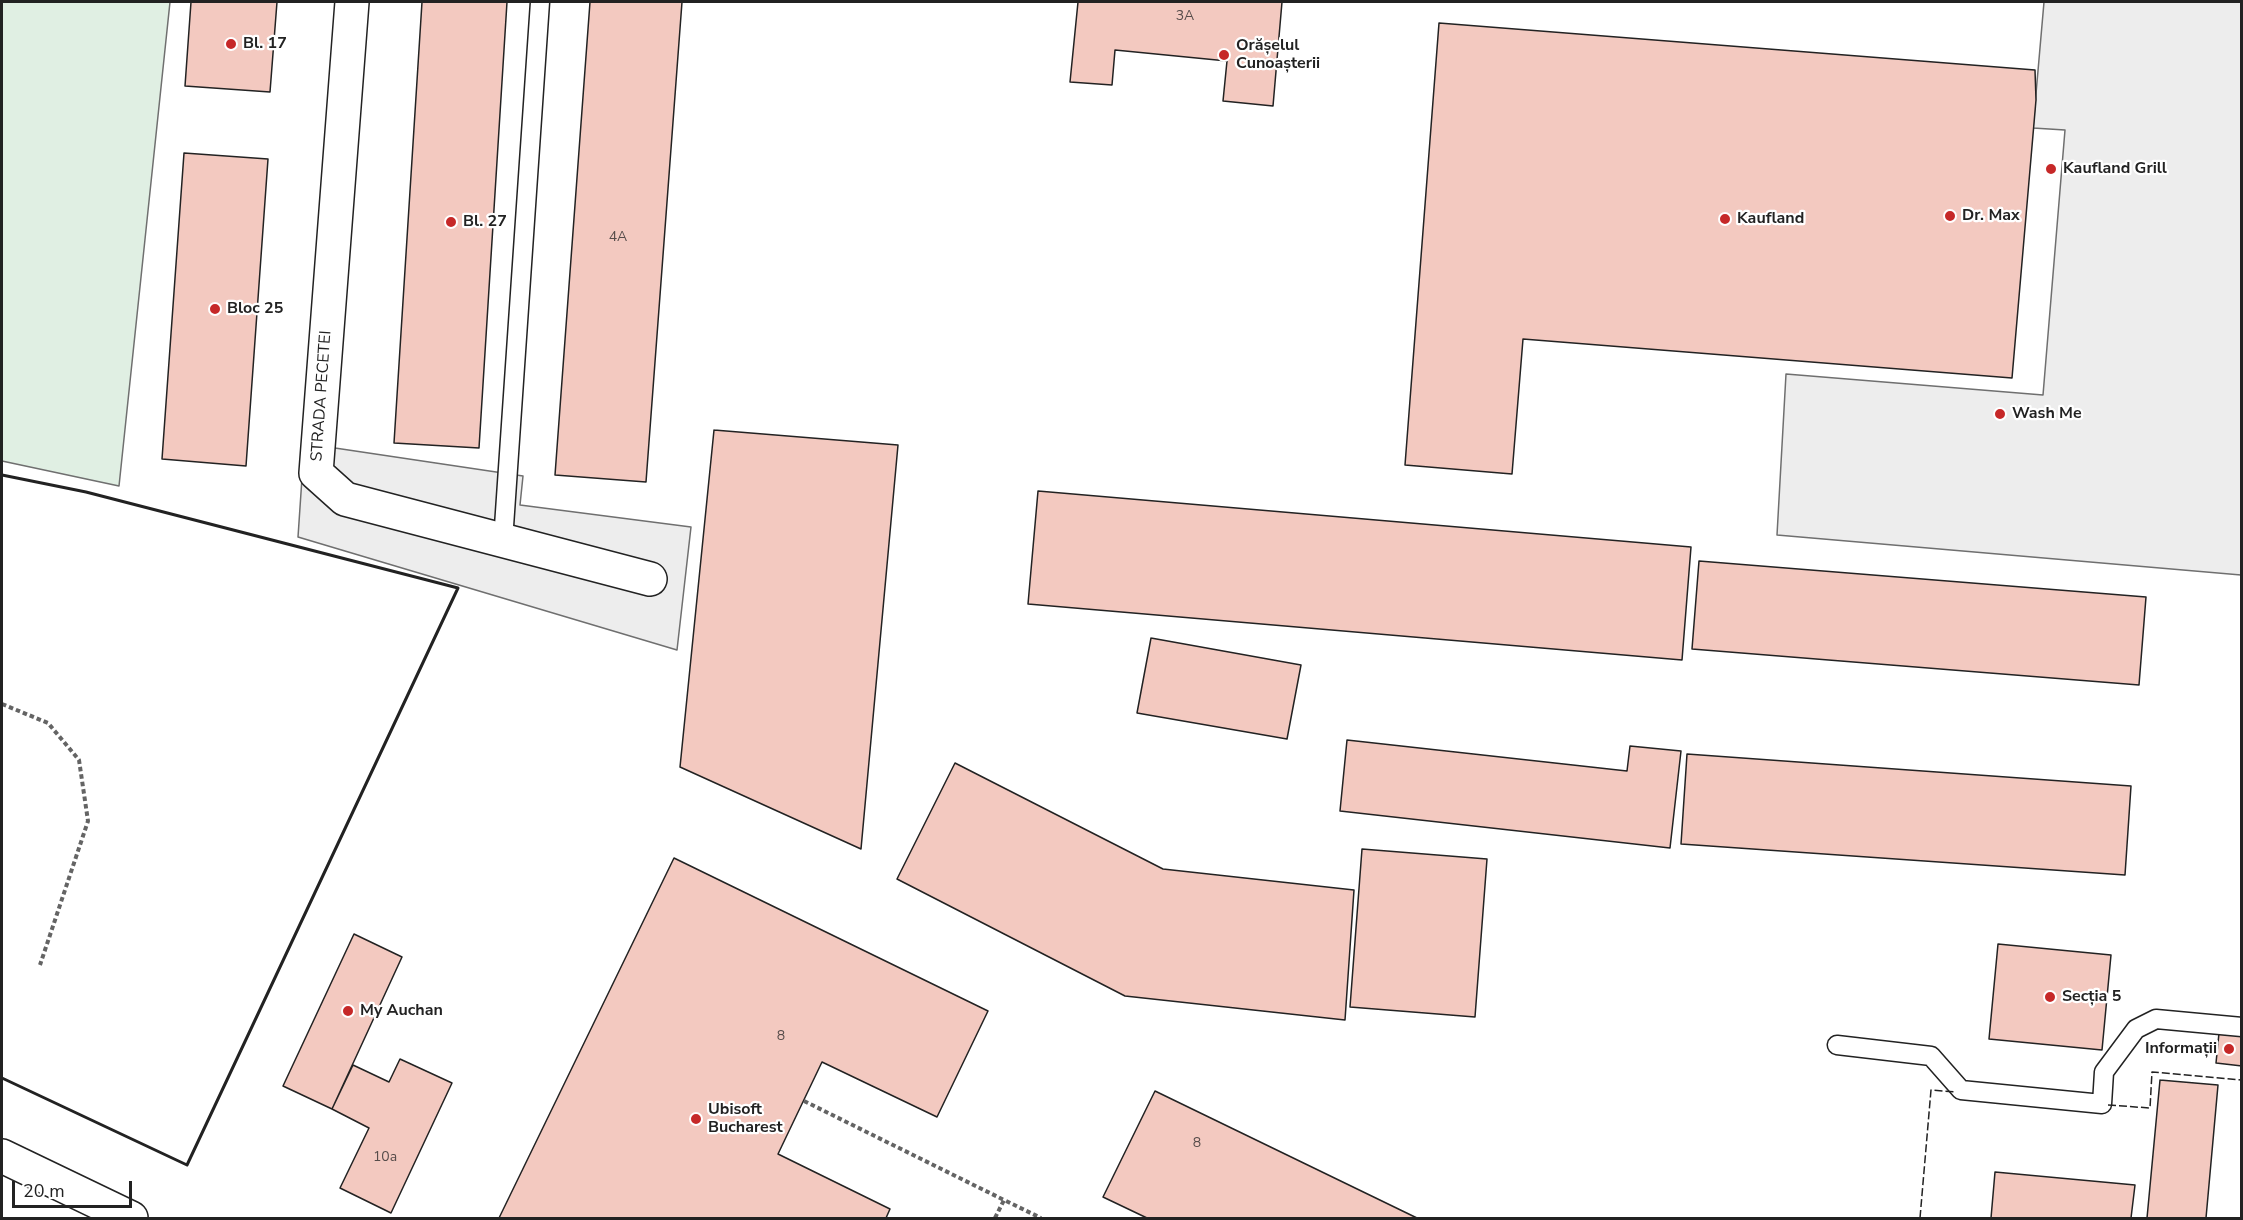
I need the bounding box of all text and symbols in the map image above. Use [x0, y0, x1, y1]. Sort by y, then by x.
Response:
house number: 3A [1176, 9, 1194, 25]
place label: Bl. 17 [243, 34, 287, 54]
place label: Orășelul Cunoașterii [1236, 36, 1320, 74]
marker: Bl. 17 [224, 37, 238, 51]
marker: Orășelul Cunoașterii [1217, 48, 1231, 62]
place label: Kaufland Grill [2063, 159, 2167, 179]
marker: Kaufland Grill [2044, 162, 2058, 176]
place label: Dr. Max [1962, 206, 2020, 226]
place label: Kaufland [1737, 209, 1804, 229]
marker: Dr. Max [1943, 209, 1957, 223]
place label: Bl. 27 [463, 212, 507, 232]
marker: Kaufland [1718, 212, 1732, 226]
marker: Bl. 27 [444, 215, 458, 229]
house number: 4A [609, 230, 627, 246]
place label: Bloc 25 [227, 299, 283, 319]
marker: Bloc 25 [208, 302, 222, 316]
street label: STRADA PECETEI [308, 330, 336, 462]
place label: Wash Me [2012, 404, 2082, 424]
marker: Wash Me [1993, 407, 2007, 421]
place label: Secția 5 [2062, 987, 2121, 1007]
marker: Secția 5 [2043, 990, 2057, 1004]
place label: My Auchan [360, 1001, 443, 1021]
marker: My Auchan [341, 1004, 355, 1018]
house number: 8 [777, 1029, 785, 1045]
place label: Informații [2145, 1039, 2217, 1059]
marker: Informații [2222, 1042, 2236, 1056]
place label: Ubisoft Bucharest [708, 1100, 783, 1138]
marker: Ubisoft Bucharest [689, 1112, 703, 1126]
house number: 8 [1193, 1136, 1201, 1152]
house number: 10a [373, 1150, 397, 1166]
scale bar [15, 1169, 135, 1207]
text: 20 m [23, 1179, 65, 1203]

